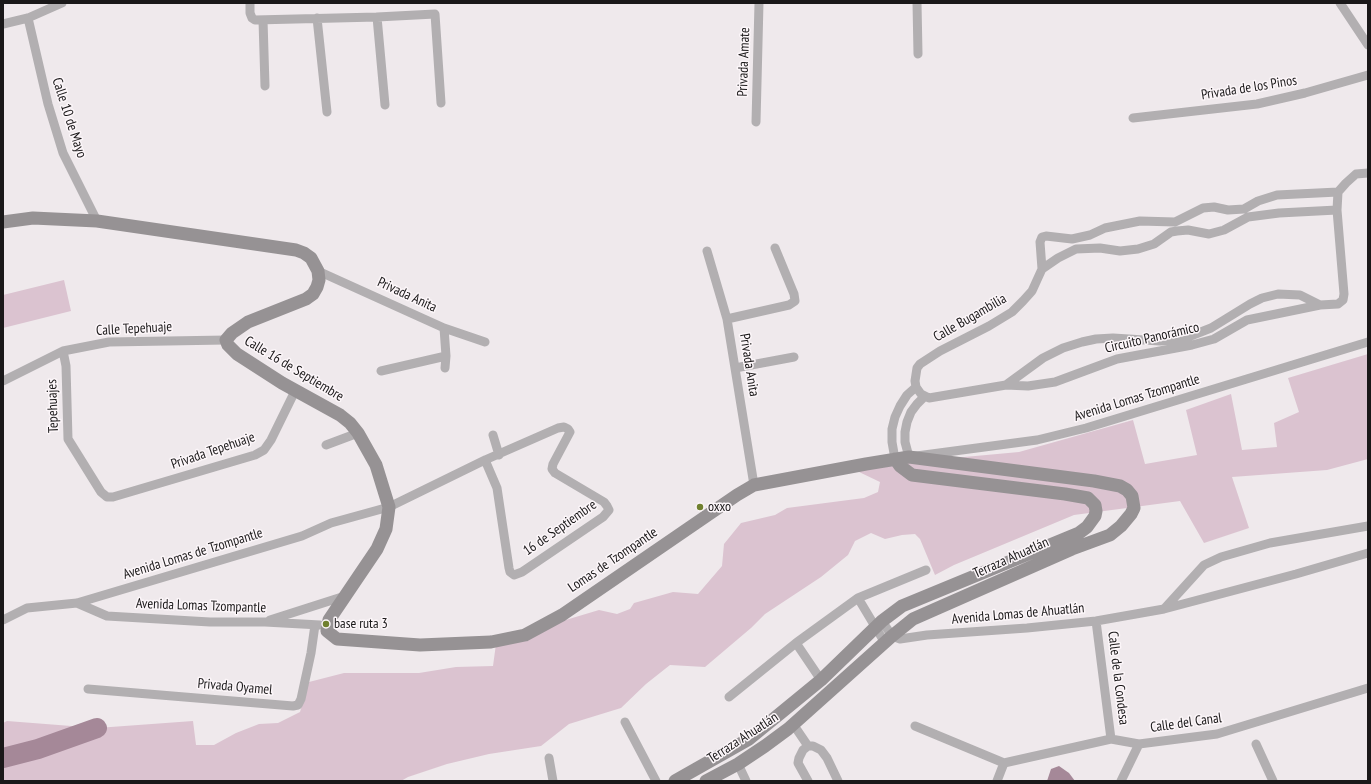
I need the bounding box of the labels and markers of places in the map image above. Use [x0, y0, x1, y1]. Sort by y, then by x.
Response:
place label: oxxo [708, 499, 731, 515]
marker: oxxo [695, 502, 705, 512]
place label: base ruta 3 [334, 616, 388, 632]
marker: base ruta 3 [321, 619, 331, 629]

